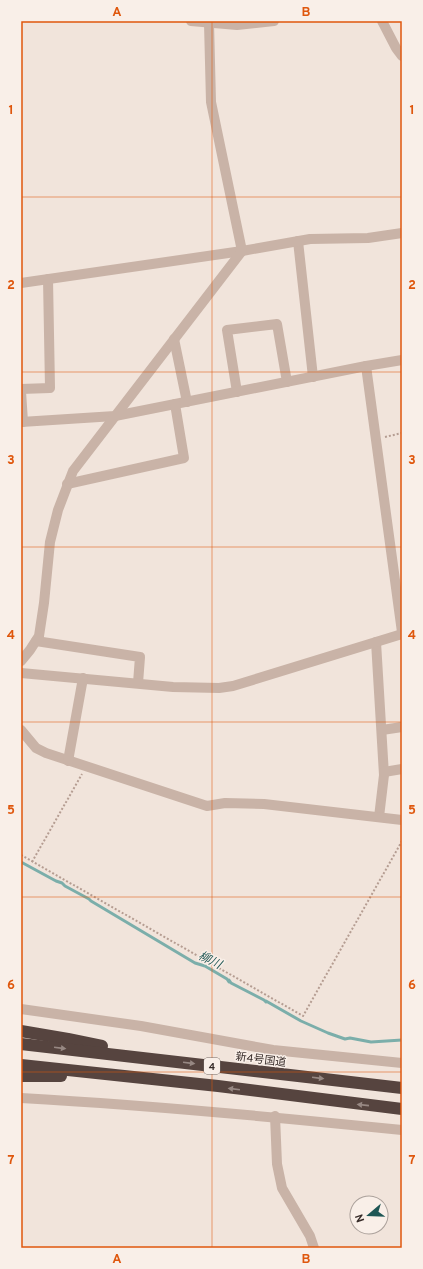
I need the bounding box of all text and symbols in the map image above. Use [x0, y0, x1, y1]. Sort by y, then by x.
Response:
text: A [112, 5, 122, 21]
text: B [302, 5, 311, 21]
text: 1 [8, 103, 14, 119]
text: 1 [409, 103, 415, 119]
text: 2 [7, 278, 15, 294]
text: 2 [408, 278, 416, 294]
text: 3 [7, 453, 15, 469]
text: 3 [408, 453, 416, 469]
text: 4 [7, 628, 15, 644]
text: 4 [408, 628, 416, 644]
text: 5 [7, 803, 15, 819]
text: 5 [408, 803, 416, 819]
water label: 柳川 [195, 948, 226, 974]
text: 6 [7, 978, 15, 994]
text: 6 [408, 978, 416, 994]
one-way arrow [54, 1045, 66, 1051]
street label: 新4号国道 [235, 1050, 287, 1070]
road number: 4 [204, 1058, 220, 1074]
one-way arrow [183, 1060, 195, 1066]
one-way arrow [312, 1075, 324, 1082]
one-way arrow [228, 1085, 240, 1092]
one-way arrow [357, 1102, 369, 1108]
text: 7 [8, 1153, 15, 1169]
text: 7 [409, 1153, 416, 1169]
north arrow [349, 1195, 389, 1235]
text: N [353, 1212, 368, 1224]
text: A [112, 1252, 122, 1268]
text: B [302, 1252, 311, 1268]

